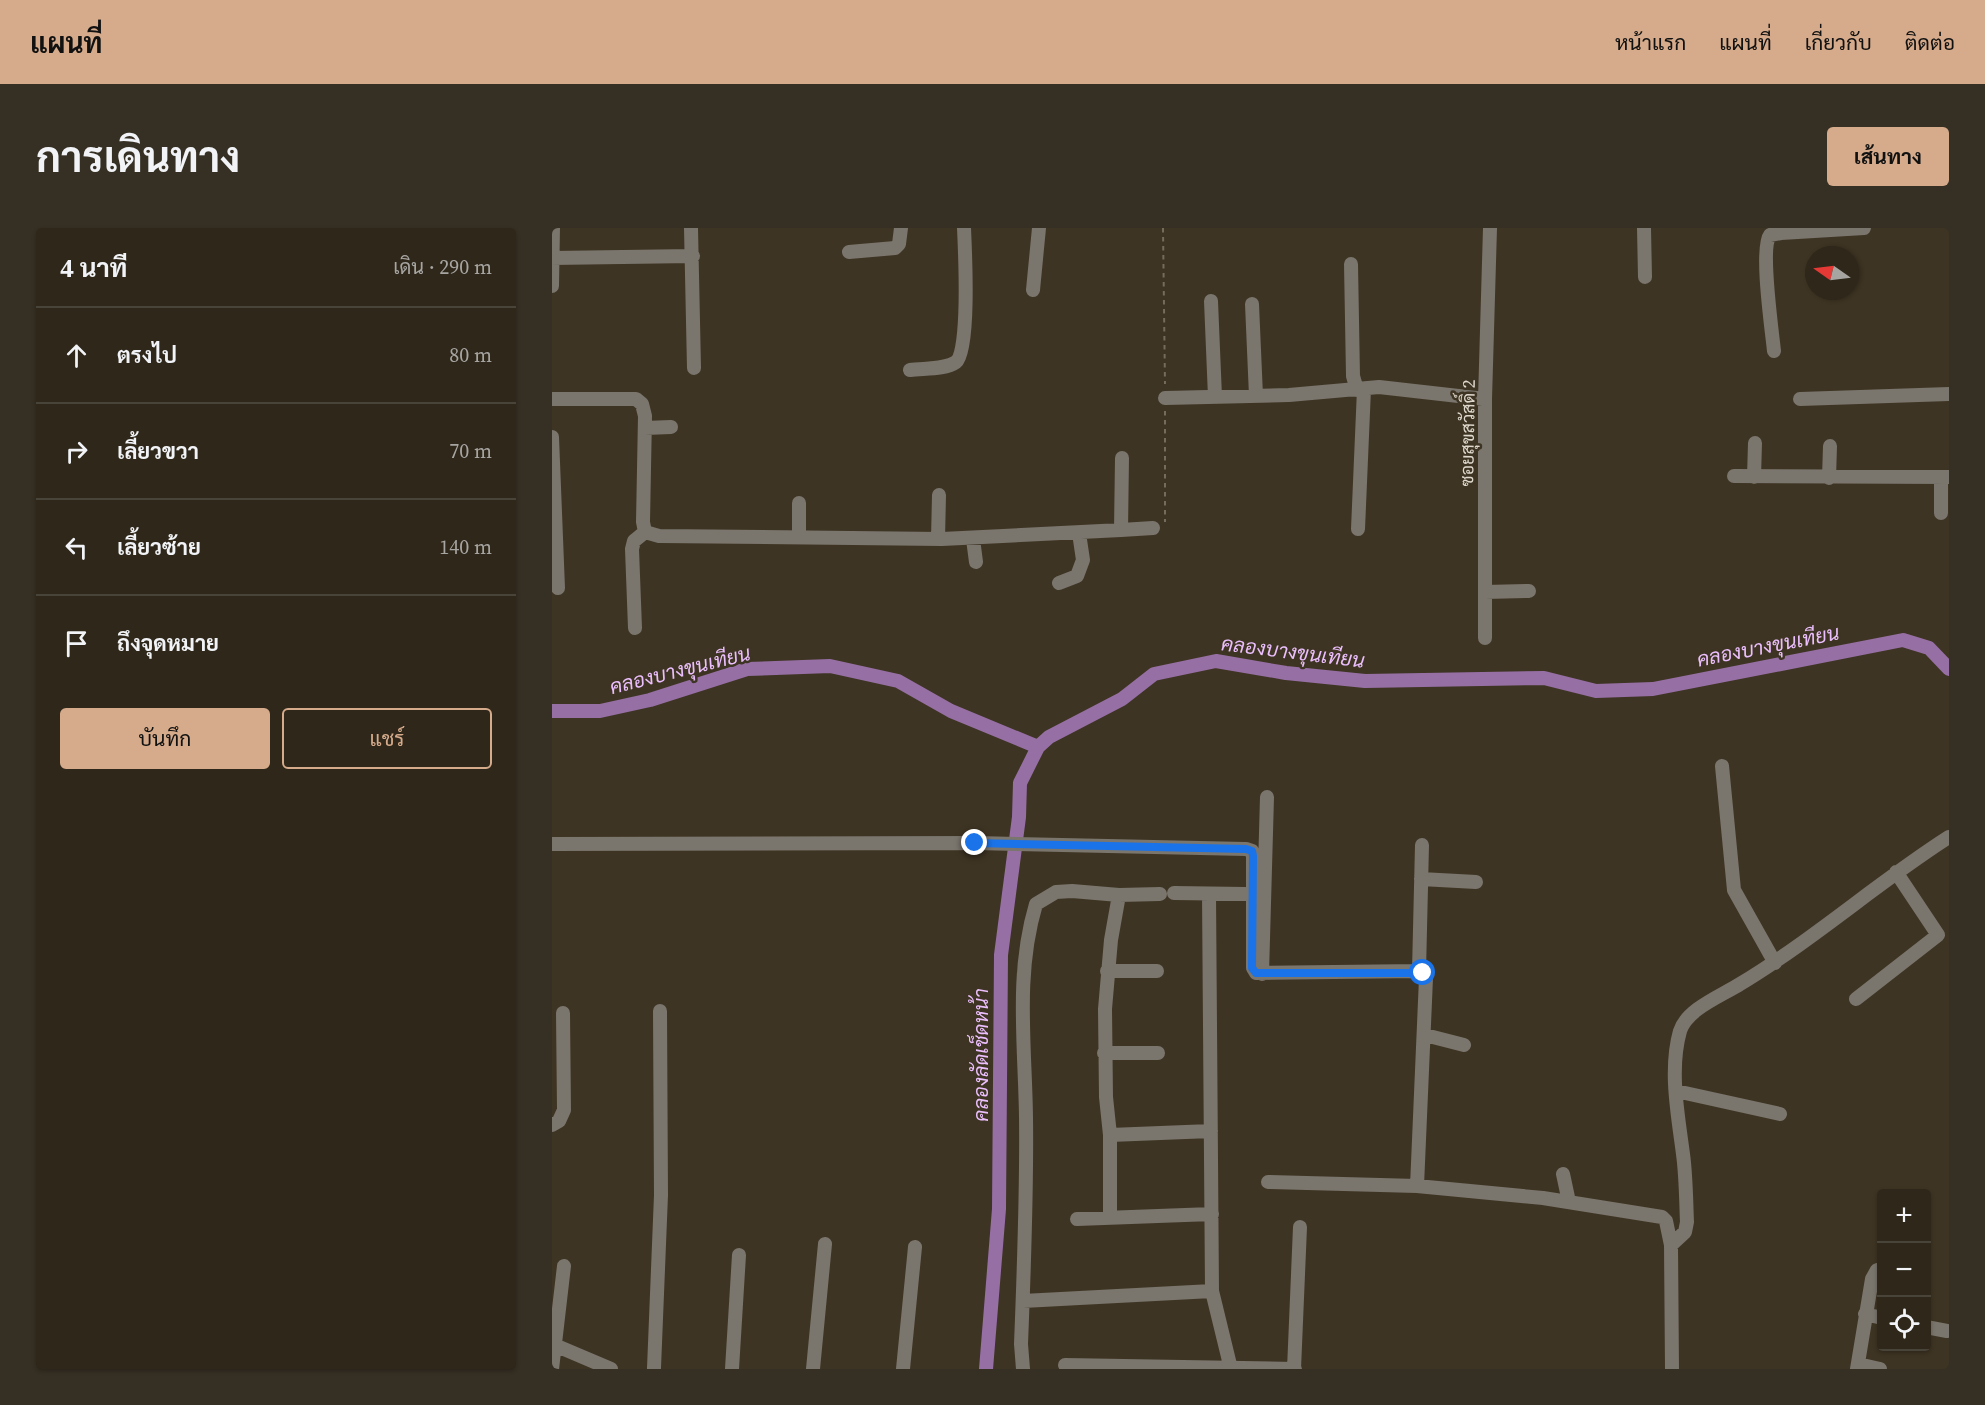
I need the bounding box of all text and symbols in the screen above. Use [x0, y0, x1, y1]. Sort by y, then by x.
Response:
text: แผนที่ [30, 24, 103, 62]
text: หน้าแรก [1615, 28, 1686, 57]
text: แผนที่ [1719, 28, 1772, 57]
text: เกี่ยวกับ [1805, 28, 1872, 57]
text: ติดต่อ [1905, 28, 1955, 57]
button: เส้นทาง [1827, 127, 1949, 186]
text: การเดินทาง [36, 128, 240, 186]
north arrow [1805, 246, 1859, 300]
text: 4 นาที [60, 250, 127, 286]
text: เดิน · 290 m [393, 253, 492, 281]
icon: ahead [60, 339, 93, 372]
text: ตรงไป [117, 340, 177, 370]
text: 80 m [449, 341, 492, 369]
street label: ซอยสุขสวัสดิ์ 2 [1451, 379, 1481, 487]
icon: right [60, 435, 93, 468]
text: เลี้ยวขวา [117, 436, 199, 466]
text: 70 m [449, 437, 492, 465]
icon: left [60, 531, 93, 564]
text: เลี้ยวซ้าย [117, 532, 201, 562]
text: 140 m [439, 533, 492, 561]
water label: คลองบางขุนเทียน [1694, 618, 1842, 674]
icon: arrive [60, 627, 93, 660]
text: ถึงจุดหมาย [117, 628, 219, 658]
water label: คลองบางขุนเทียน [1220, 629, 1367, 675]
water label: คลองบางขุนเทียน [607, 639, 754, 701]
button: บันทึก [60, 708, 270, 769]
button: แชร์ [282, 708, 492, 769]
route end [961, 829, 987, 855]
route start [1409, 959, 1435, 985]
water label: คลองลัดเช็ดหน้า [966, 988, 995, 1122]
map controls [1877, 1189, 1931, 1351]
button: + [1877, 1189, 1931, 1243]
button: − [1877, 1243, 1931, 1297]
button: locate [1877, 1297, 1931, 1351]

